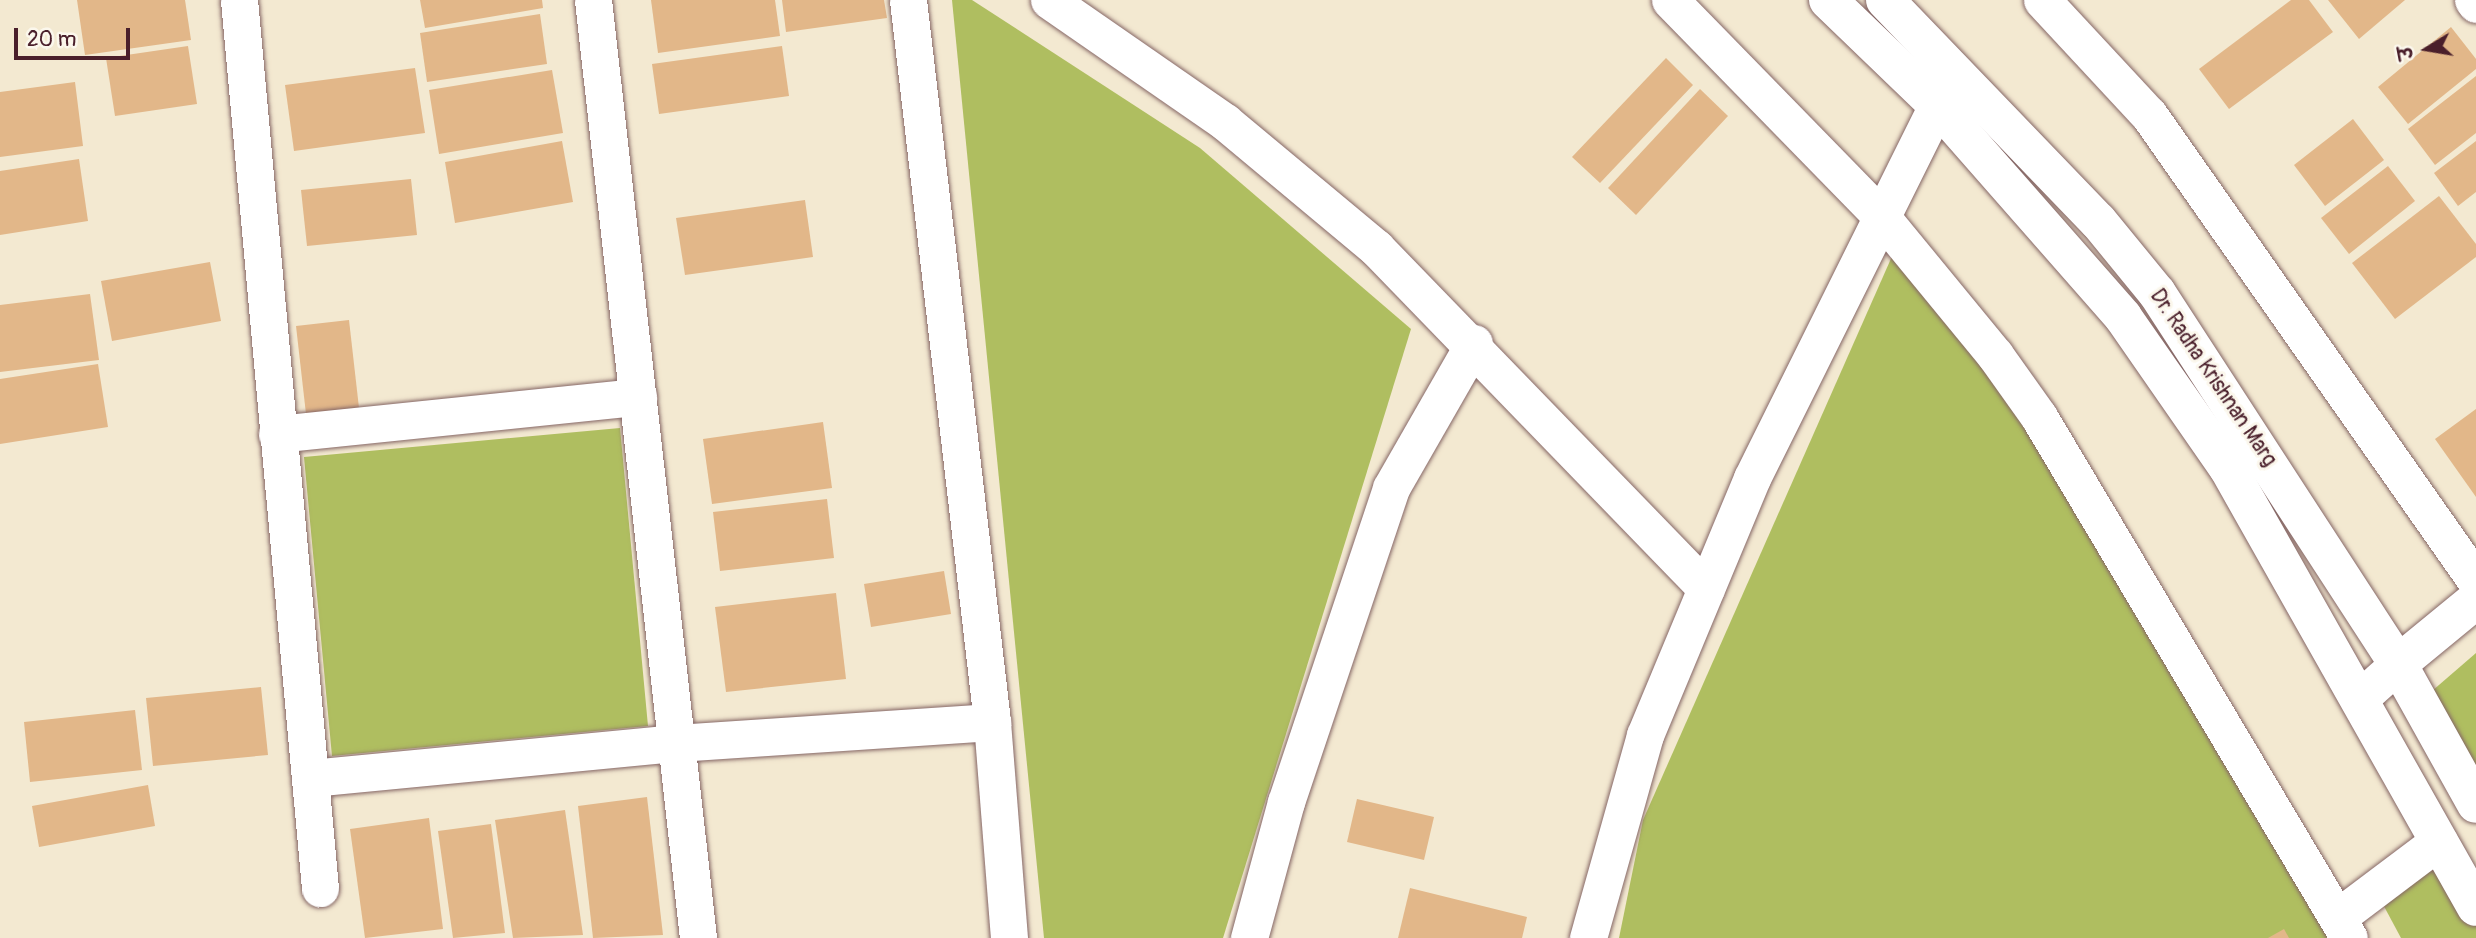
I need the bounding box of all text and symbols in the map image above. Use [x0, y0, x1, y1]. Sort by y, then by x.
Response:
scale bar [18, 14, 133, 58]
north arrow [2392, 14, 2462, 84]
text: 20 m [27, 26, 76, 53]
text: उ [2393, 45, 2419, 62]
street label: Dr. Radha Krishnan Marg [2144, 285, 2282, 471]

